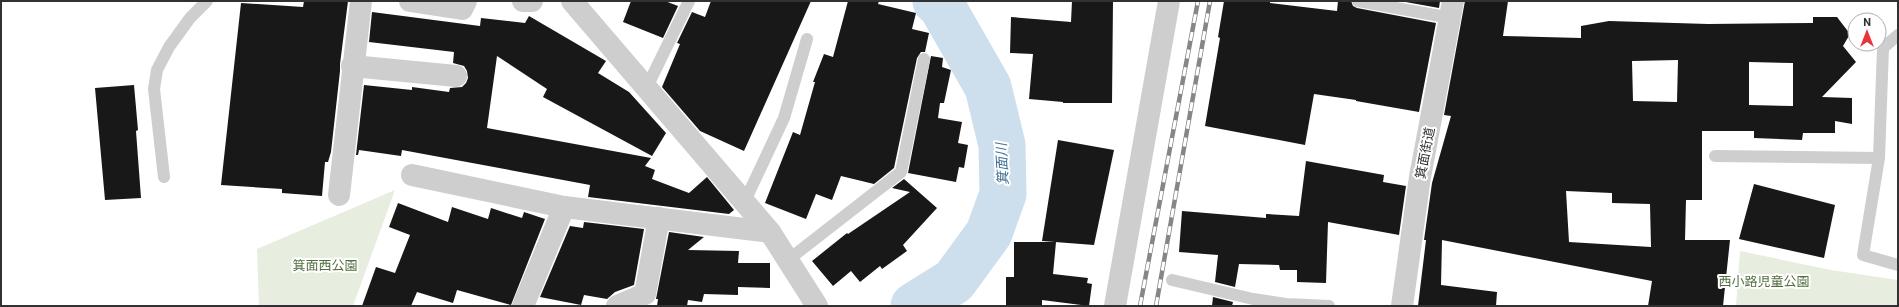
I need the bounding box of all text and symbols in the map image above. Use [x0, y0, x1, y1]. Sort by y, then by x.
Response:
north arrow [1847, 12, 1887, 52]
text: N [1863, 16, 1871, 29]
street label: 箕面街道 [1413, 126, 1437, 180]
water label: 箕面川 [993, 141, 1011, 185]
park label: 箕面西公園 [292, 258, 358, 273]
park label: 西小路児童公園 [1718, 274, 1810, 289]

